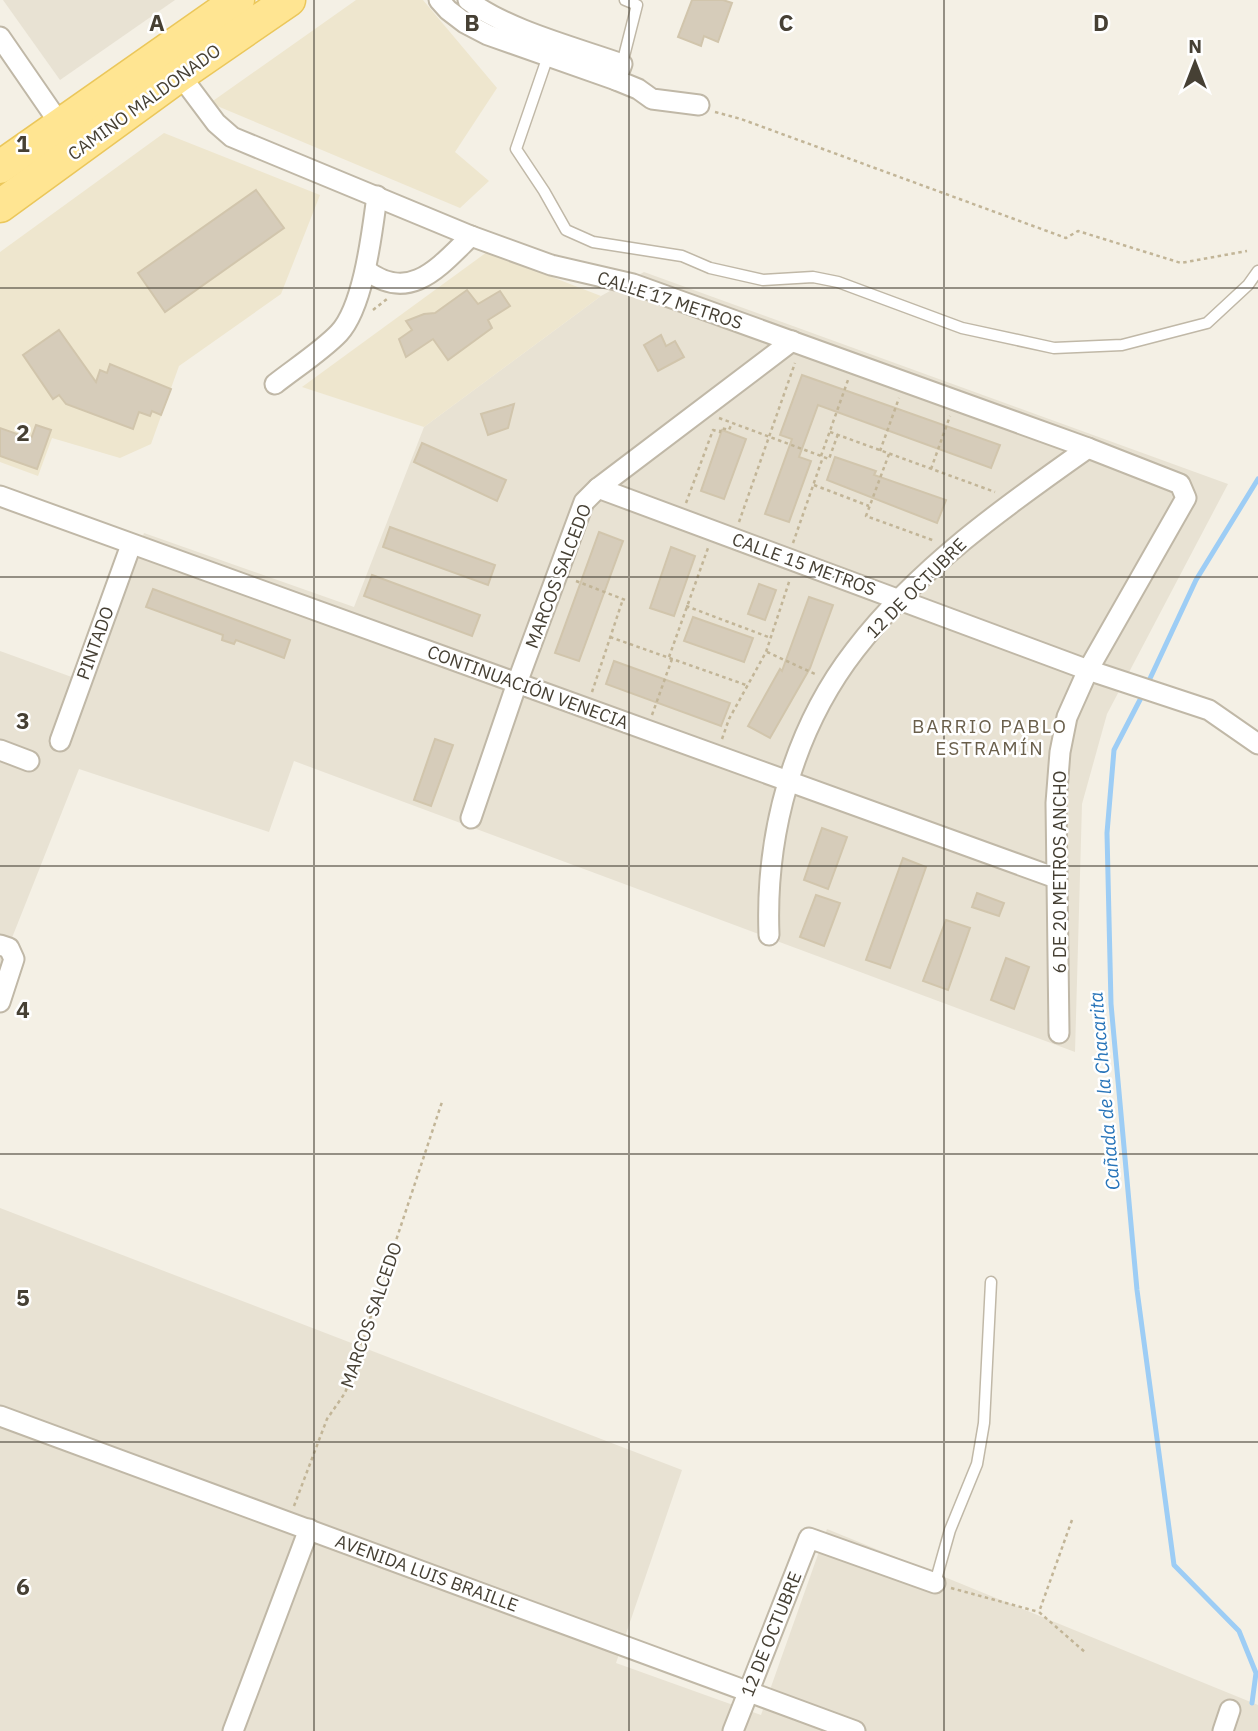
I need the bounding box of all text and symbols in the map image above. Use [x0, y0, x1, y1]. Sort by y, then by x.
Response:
text: A [149, 7, 165, 37]
text: B [464, 7, 480, 37]
text: C [779, 7, 794, 37]
text: D [1093, 7, 1109, 37]
north arrow [1160, 28, 1230, 98]
text: N [1188, 34, 1202, 58]
street label: CAMINO MALDONADO [63, 39, 225, 165]
text: 1 [16, 128, 30, 158]
street label: CALLE 17 METROS [595, 266, 745, 334]
text: 2 [16, 417, 30, 447]
street label: MARCOS SALCEDO [520, 501, 596, 651]
street label: CALLE 15 METROS [729, 527, 879, 601]
street label: 12 DE OCTUBRE [861, 533, 971, 643]
street label: PINTADO [71, 603, 119, 683]
street label: CONTINUACIÓN VENECIA [424, 640, 632, 734]
text: 3 [16, 705, 30, 735]
district label: BARRIO PABLO ESTRAMÍN [912, 714, 1068, 760]
street label: 6 DE 20 METROS ANCHO [1048, 771, 1071, 973]
water label: Cañada de la Chacarita [1083, 991, 1125, 1191]
text: 4 [16, 994, 30, 1024]
street label: MARCOS SALCEDO [335, 1239, 407, 1391]
text: 5 [16, 1282, 30, 1312]
street label: AVENIDA LUIS BRAILLE [332, 1529, 522, 1617]
street label: 12 DE OCTUBRE [735, 1568, 807, 1700]
text: 6 [16, 1571, 30, 1601]

